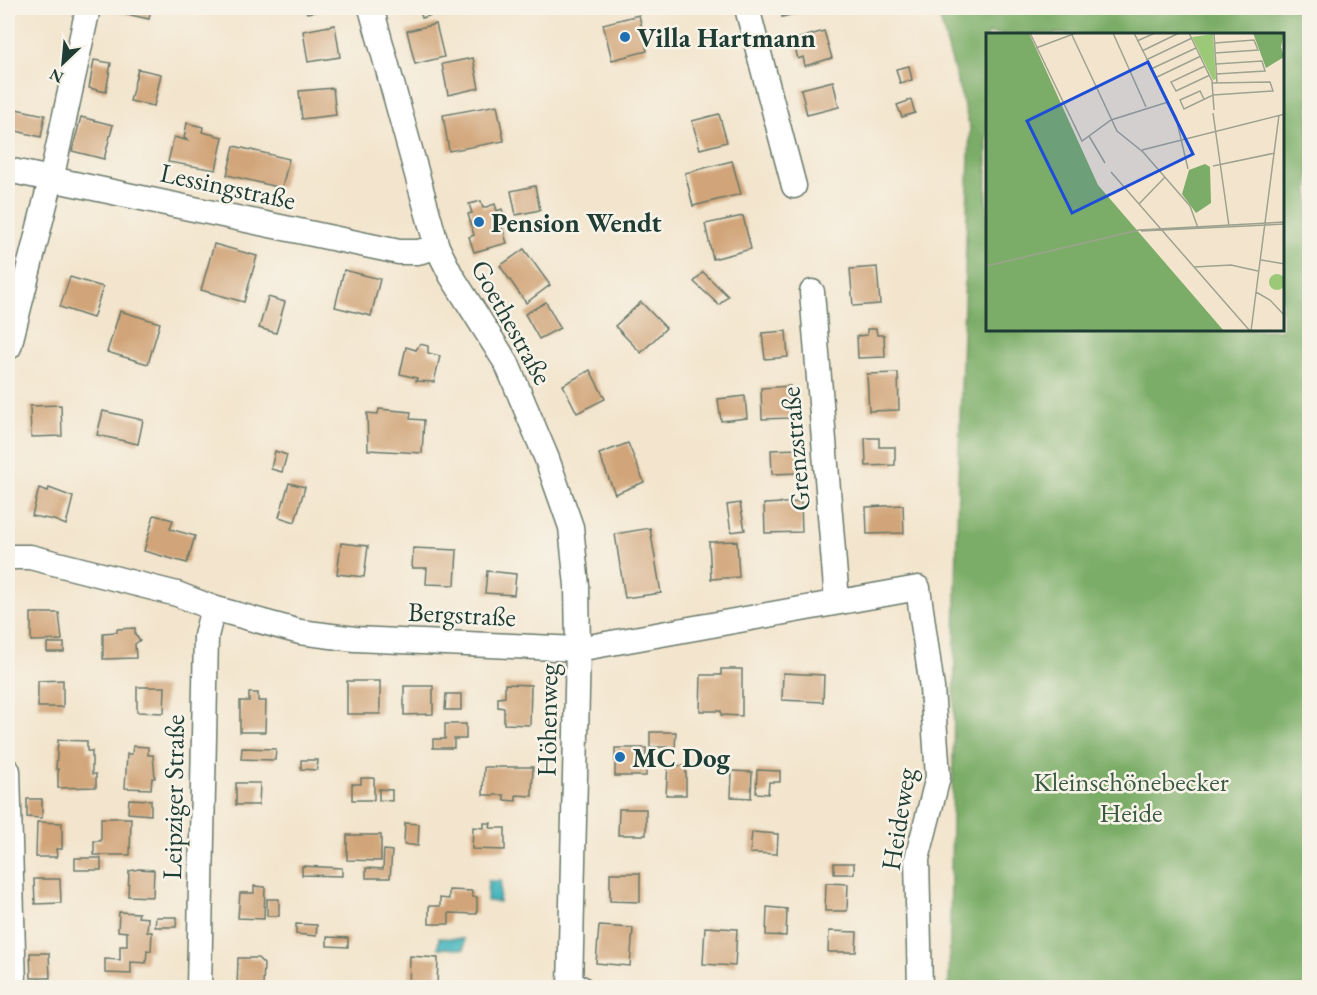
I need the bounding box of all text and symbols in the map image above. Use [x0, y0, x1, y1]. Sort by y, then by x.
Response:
place label: Villa Hartmann [637, 20, 816, 55]
marker: Villa Hartmann [618, 30, 632, 44]
north arrow [33, 33, 93, 93]
inset map [986, 33, 1284, 332]
text: N [46, 64, 67, 88]
street label: Lessingstraße [157, 155, 299, 217]
place label: Pension Wendt [491, 205, 662, 240]
marker: Pension Wendt [472, 215, 486, 229]
street label: Goethestraße [463, 253, 561, 391]
street label: Grenzstraße [772, 385, 818, 513]
street label: Bergstraße [407, 594, 517, 634]
street label: Höhenweg [529, 663, 565, 777]
street label: Leipziger Straße [154, 714, 192, 880]
place label: MC Dog [632, 740, 731, 775]
marker: MC Dog [613, 750, 627, 764]
park label: Kleinschönebecker Heide [1033, 764, 1229, 830]
street label: Heideweg [873, 765, 923, 873]

